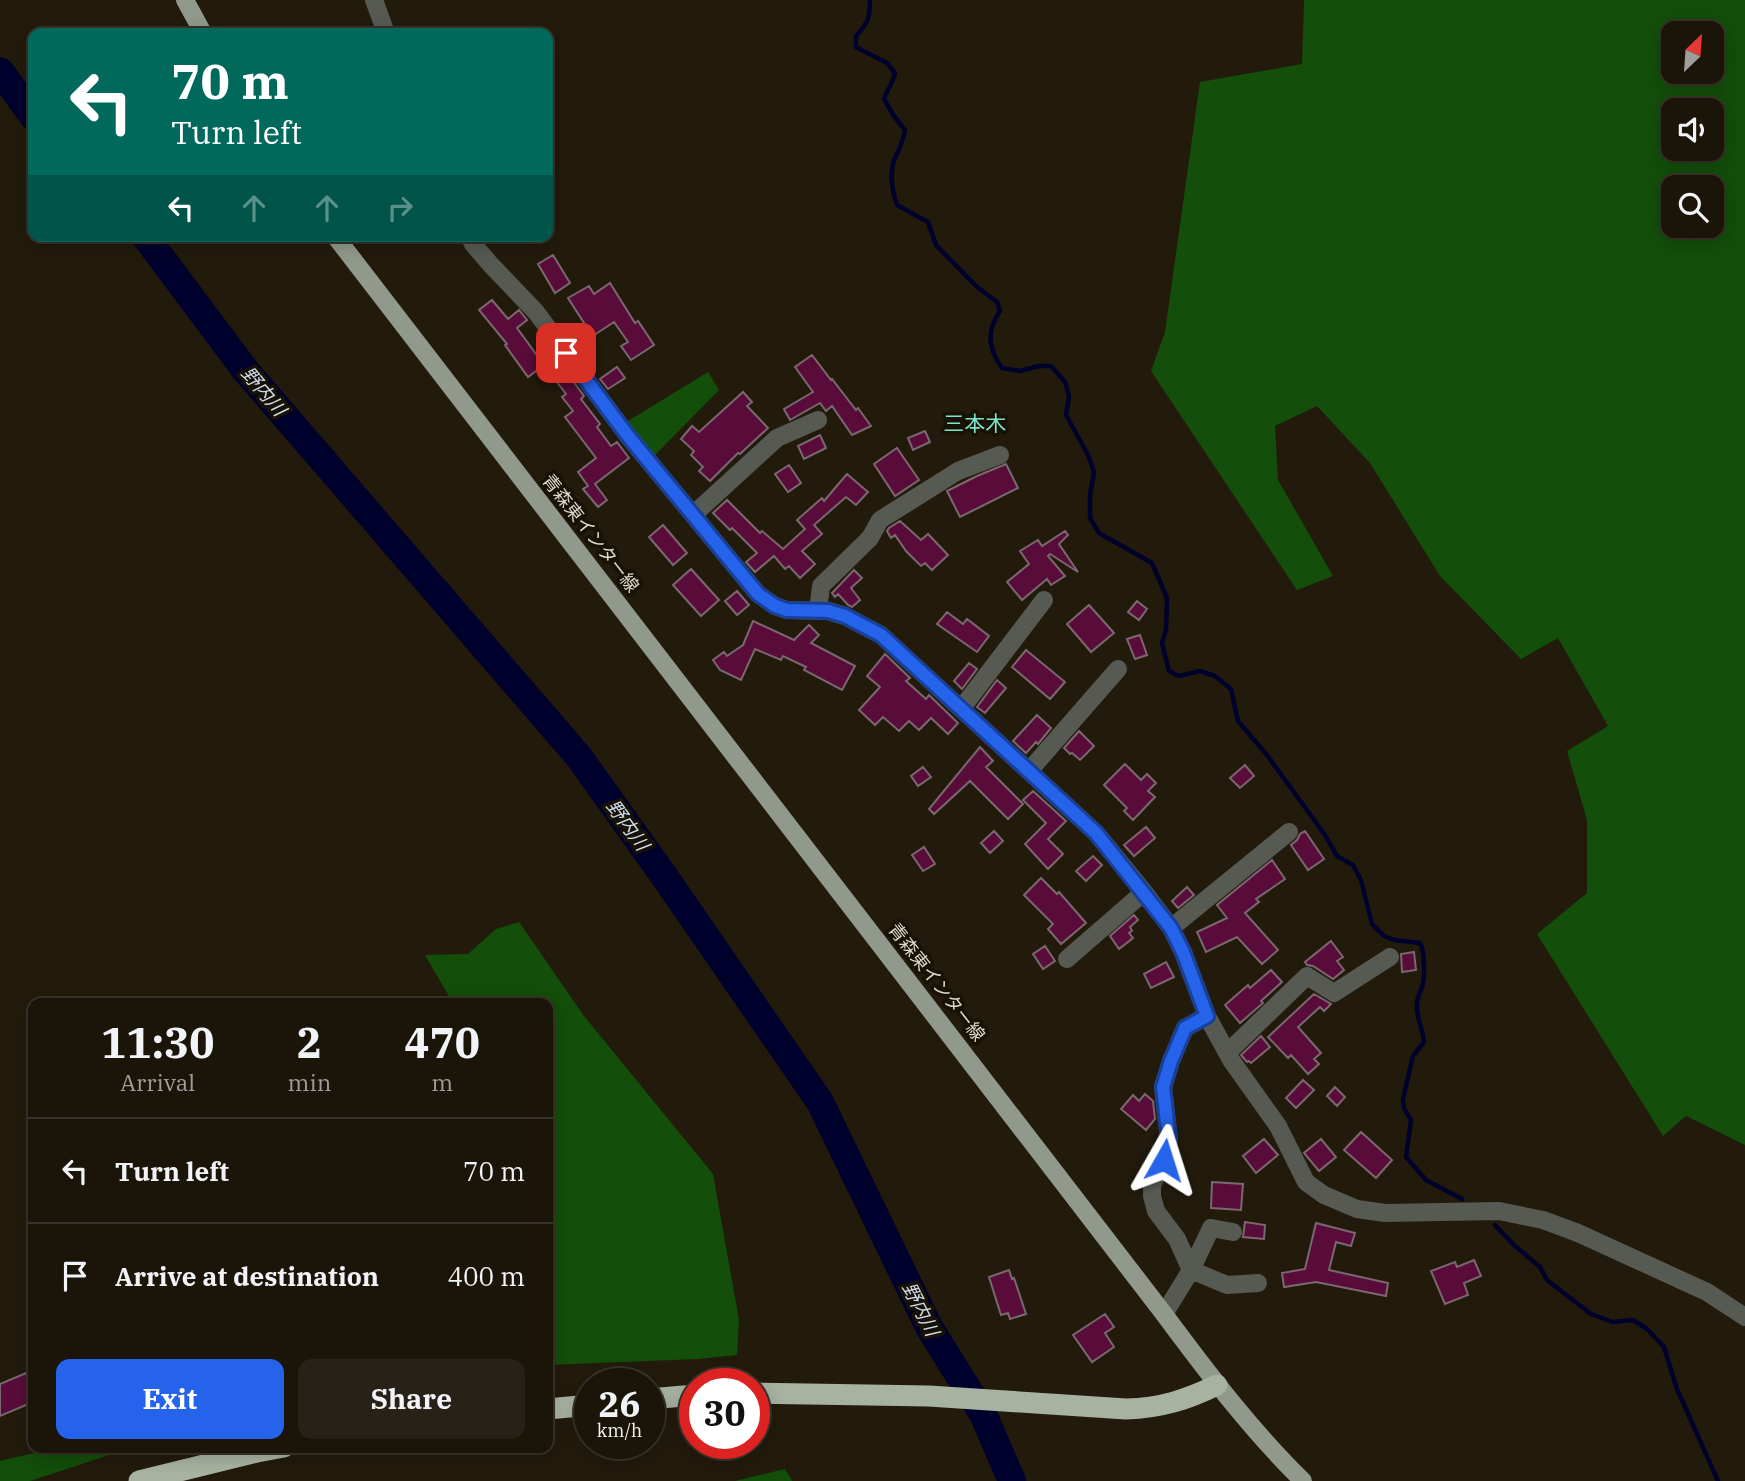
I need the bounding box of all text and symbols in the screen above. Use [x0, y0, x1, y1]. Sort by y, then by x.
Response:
north arrow [1661, 21, 1724, 84]
map controls [1661, 21, 1724, 238]
text: 70 m [171, 49, 289, 112]
icon: left [56, 56, 147, 147]
button: sound [1661, 98, 1724, 161]
text: Turn left [171, 111, 302, 153]
button: search [1661, 175, 1724, 238]
icon: left [162, 189, 200, 227]
icon: ahead [235, 189, 273, 227]
icon: ahead [308, 189, 346, 227]
icon: right [381, 189, 419, 227]
pin [536, 323, 596, 383]
icon: arrive [547, 334, 585, 372]
water label: 野内川 [236, 361, 293, 422]
district label: 三本木 [944, 409, 1007, 437]
street label: 青森東インター線 [538, 469, 644, 597]
water label: 野内川 [602, 795, 656, 857]
street label: 青森東インター線 [884, 918, 990, 1046]
text: 11:30 [101, 1015, 215, 1070]
text: 2 [297, 1015, 322, 1070]
text: 470 [404, 1015, 480, 1070]
text: Arrival [120, 1067, 195, 1097]
text: min [288, 1067, 331, 1097]
text: m [431, 1067, 453, 1097]
position arrow [1127, 1123, 1201, 1197]
icon: left [56, 1152, 94, 1190]
text: Turn left [115, 1154, 229, 1188]
text: 70 m [463, 1154, 525, 1188]
icon: arrive [56, 1257, 94, 1295]
text: Arrive at destination [115, 1259, 379, 1293]
text: 400 m [447, 1259, 525, 1293]
water label: 野内川 [897, 1278, 946, 1342]
button: Exit [56, 1359, 284, 1439]
button: Share [298, 1359, 525, 1439]
speed limit sign: 30 [679, 1368, 770, 1459]
text: 26 [598, 1381, 641, 1427]
text: km/h [597, 1419, 642, 1442]

